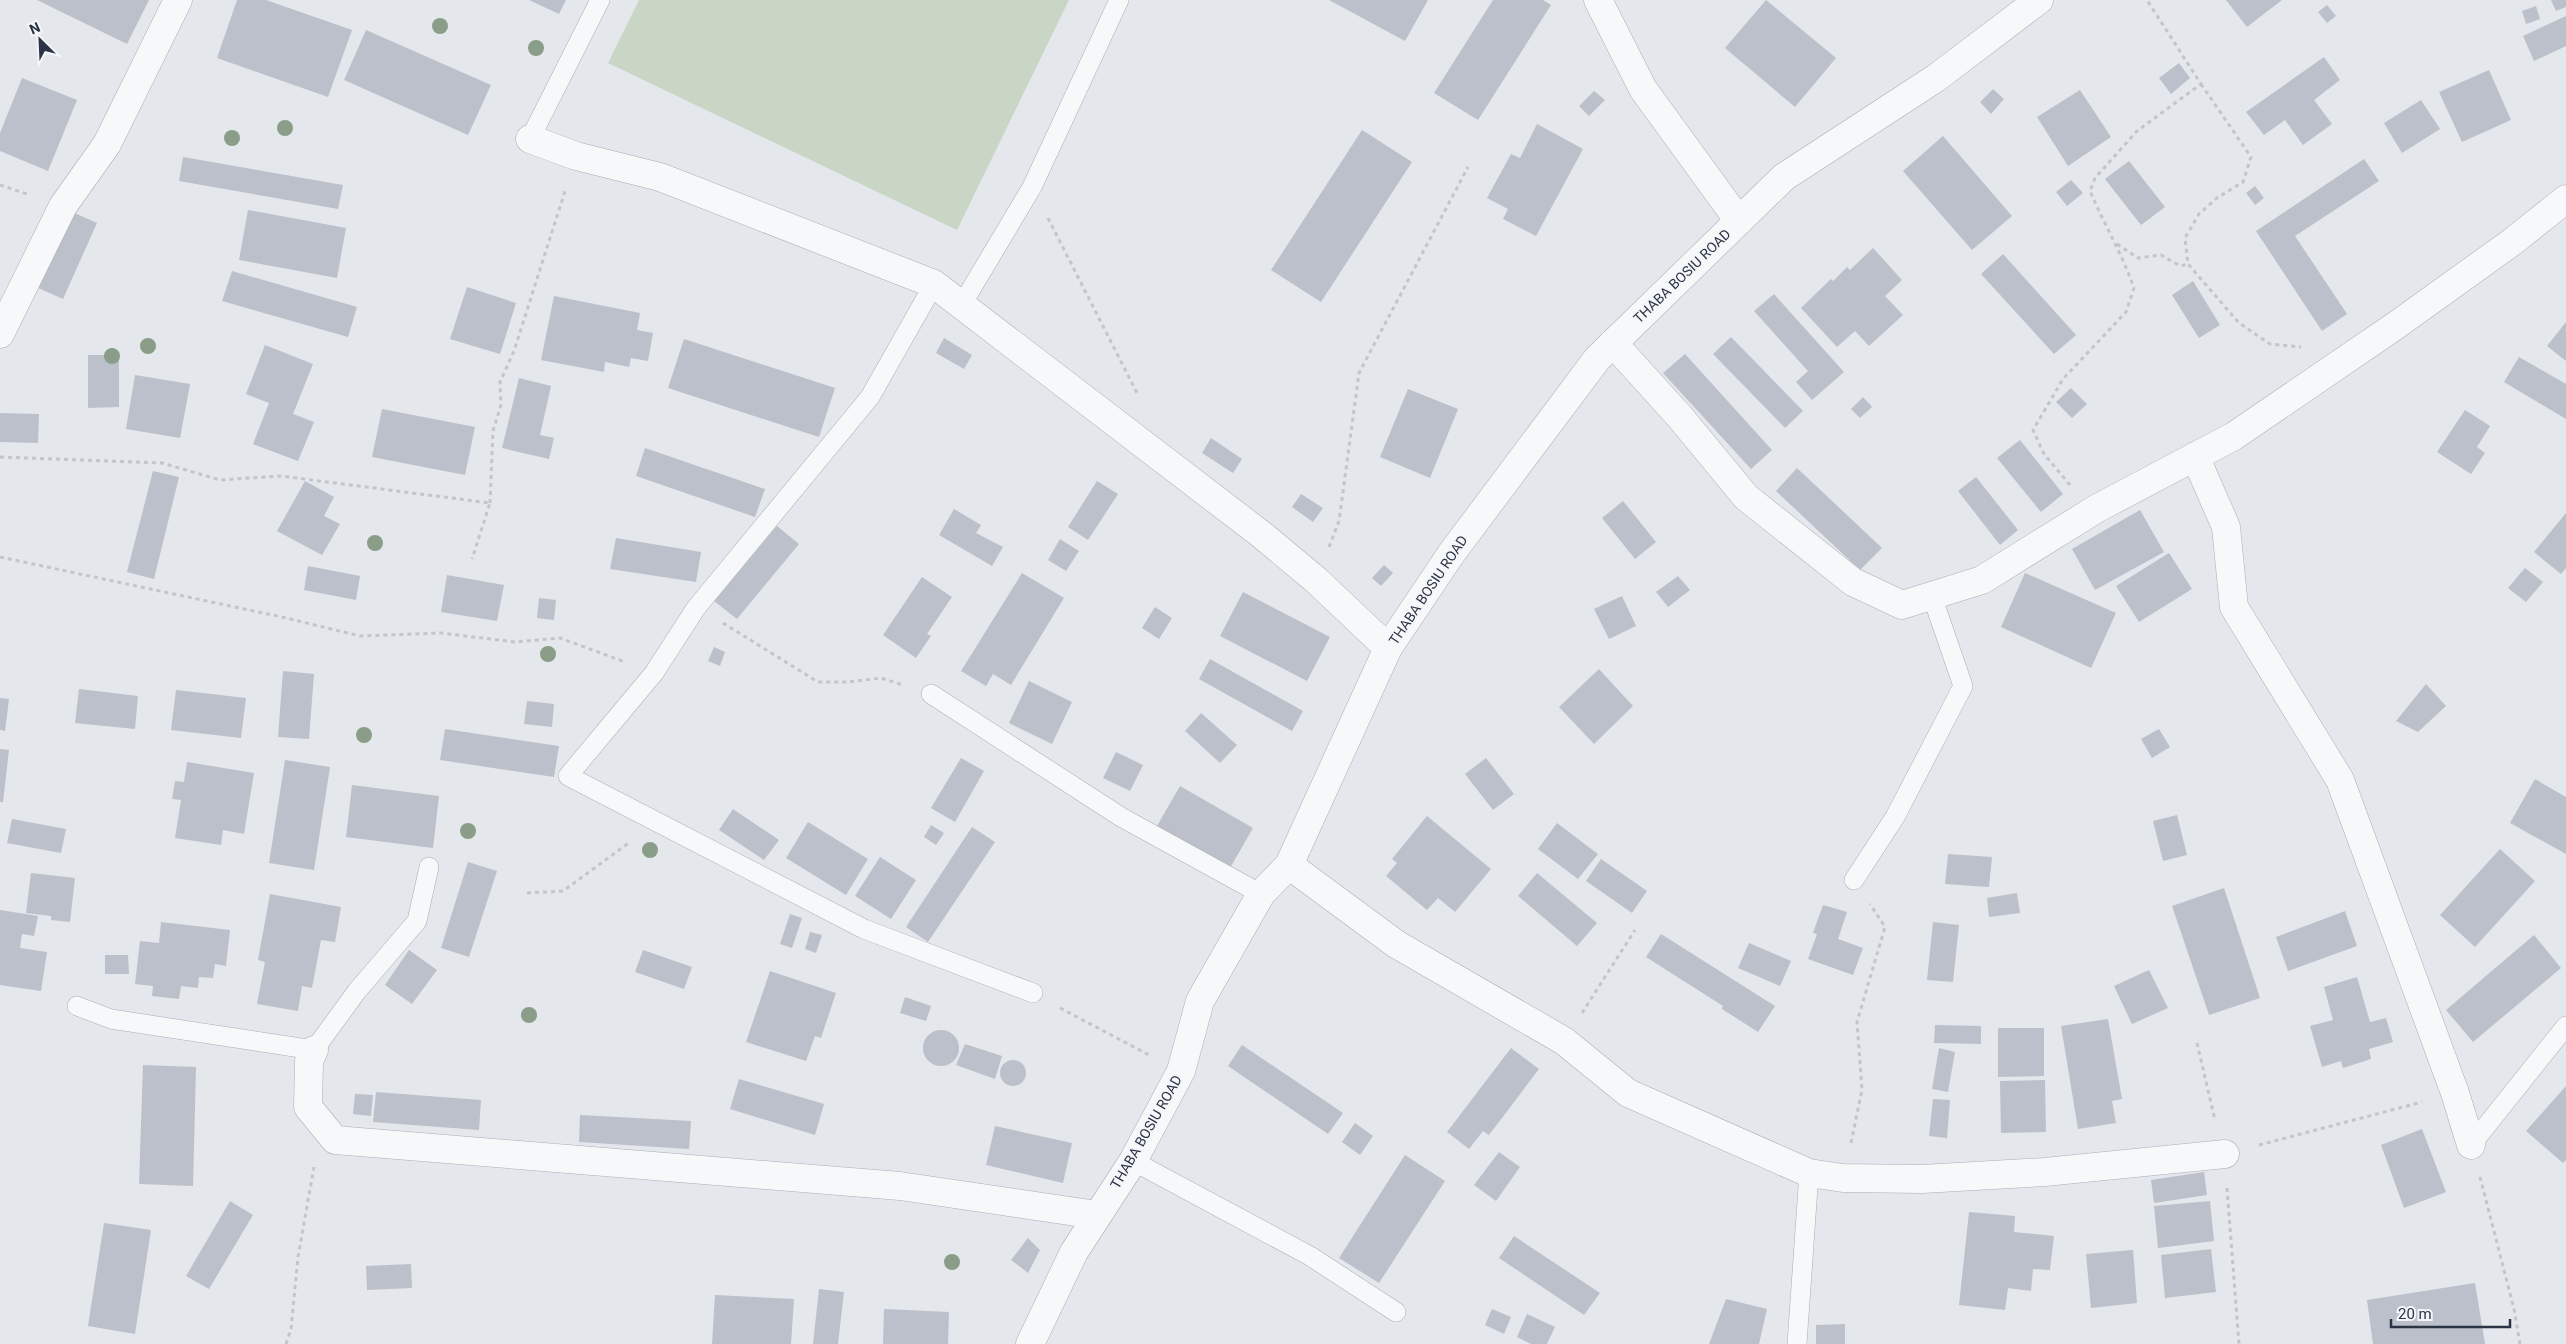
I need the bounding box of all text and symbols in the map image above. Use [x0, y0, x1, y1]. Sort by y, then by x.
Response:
north arrow [15, 15, 65, 65]
text: N [27, 19, 42, 37]
street label: THABA BOSIU ROAD [1630, 226, 1734, 326]
street label: THABA BOSIU ROAD [1385, 532, 1471, 648]
street label: THABA BOSIU ROAD [1107, 1072, 1185, 1192]
scale bar [2391, 1296, 2510, 1328]
text: 20 m [2398, 1305, 2432, 1323]

